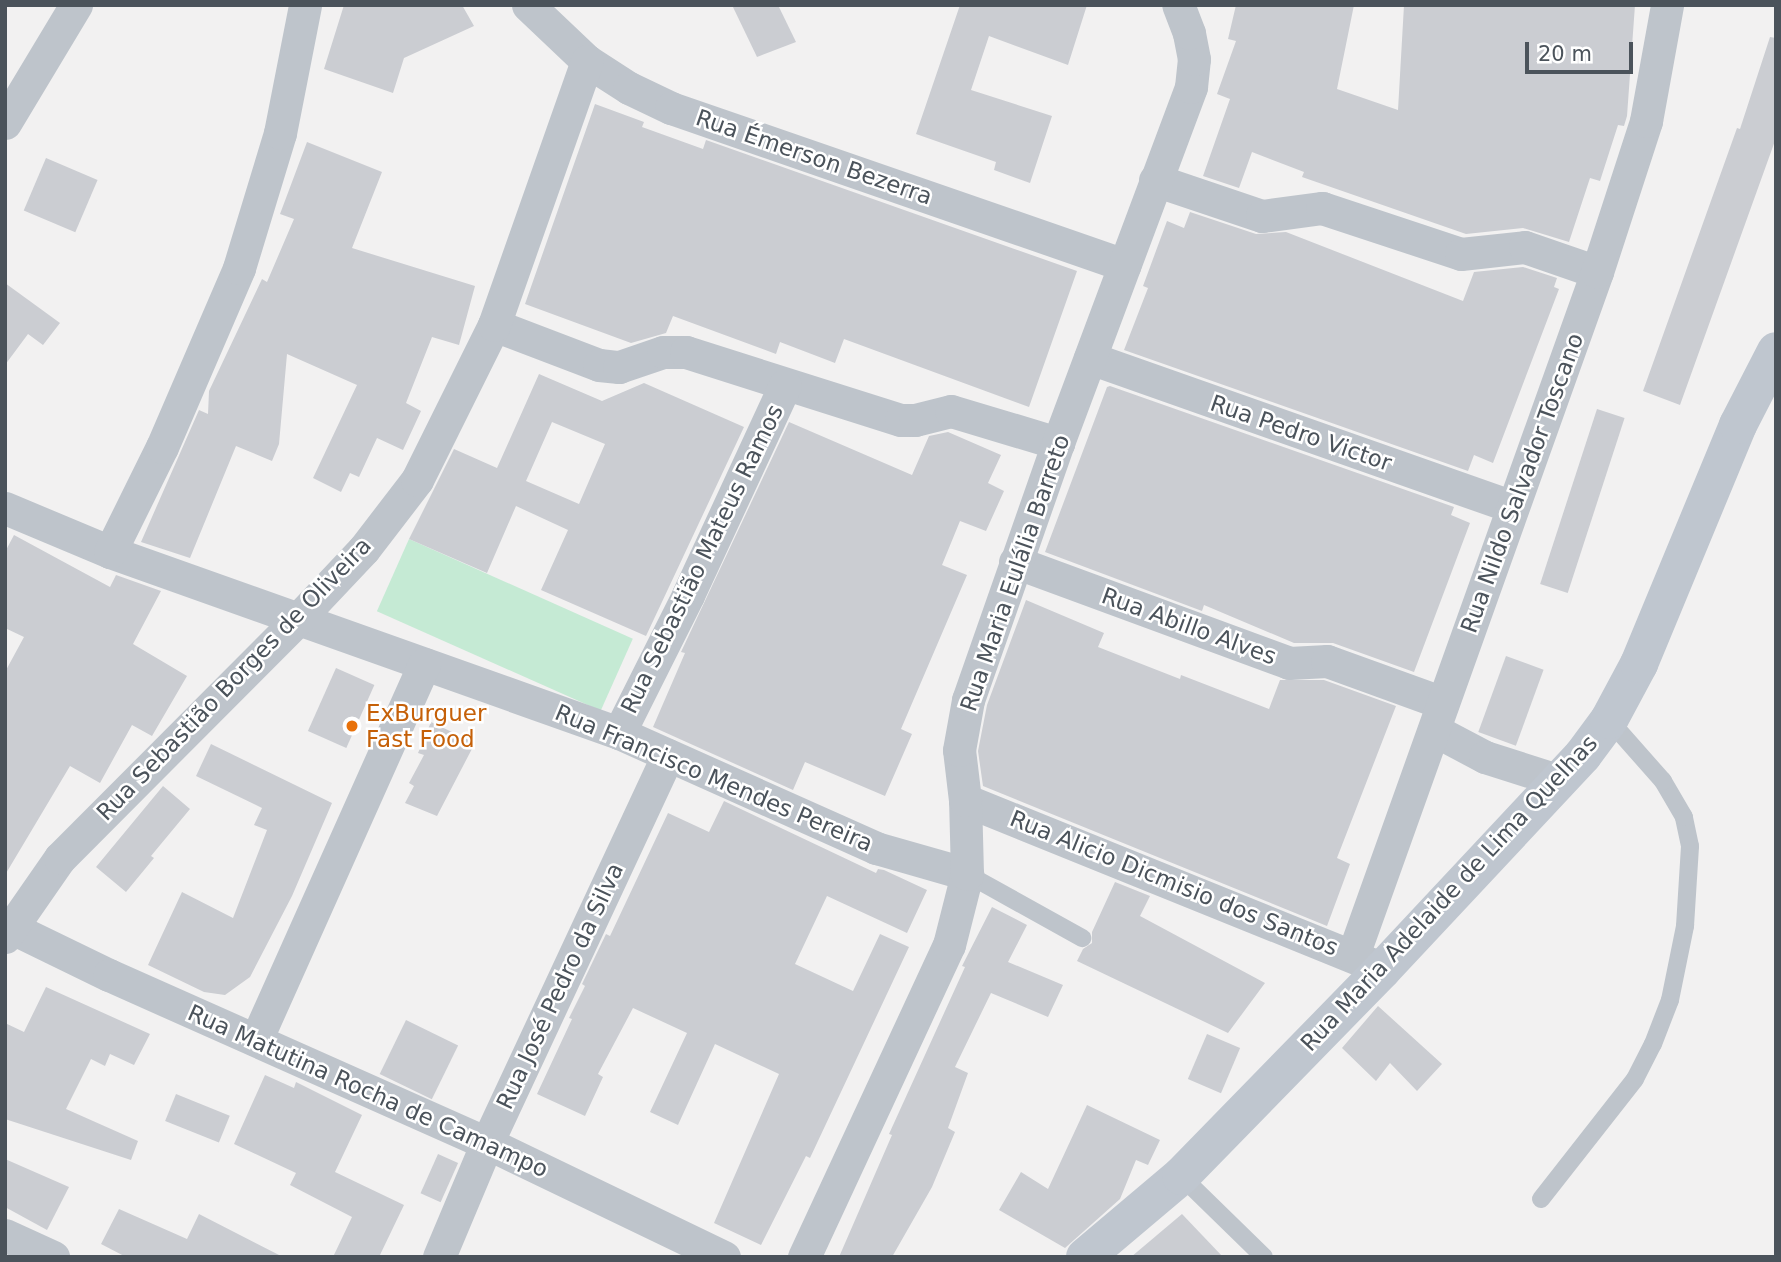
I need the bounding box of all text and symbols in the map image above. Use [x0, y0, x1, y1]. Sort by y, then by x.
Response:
scale bar [1529, 28, 1638, 72]
text: 20 m [1538, 42, 1592, 66]
street label: Rua Émerson Bezerra [692, 104, 936, 210]
street label: Rua Nildo Salvador Toscano [1455, 329, 1589, 637]
street label: Rua Pedro Victor [1207, 389, 1395, 477]
street label: Rua Sebastião Mateus Ramos [615, 400, 789, 718]
street label: Rua Maria Eulália Barreto [955, 431, 1075, 715]
street label: Rua Sebastião Borges de Oliveira [91, 532, 377, 826]
street label: Rua Abillo Alves [1098, 582, 1280, 670]
street label: Rua Francisco Mendes Pereira [551, 698, 877, 858]
place label: ExBurguer Fast Food [366, 699, 486, 753]
marker: ExBurguer Fast Food [344, 718, 360, 734]
street label: Rua Maria Adelaide de Lima Quelhas [1295, 729, 1603, 1057]
street label: Rua Alicio Dicmisio dos Santos [1006, 804, 1342, 962]
street label: Rua José Pedro da Silva [491, 859, 629, 1113]
street label: Rua Matutina Rocha de Camampo [184, 999, 552, 1183]

